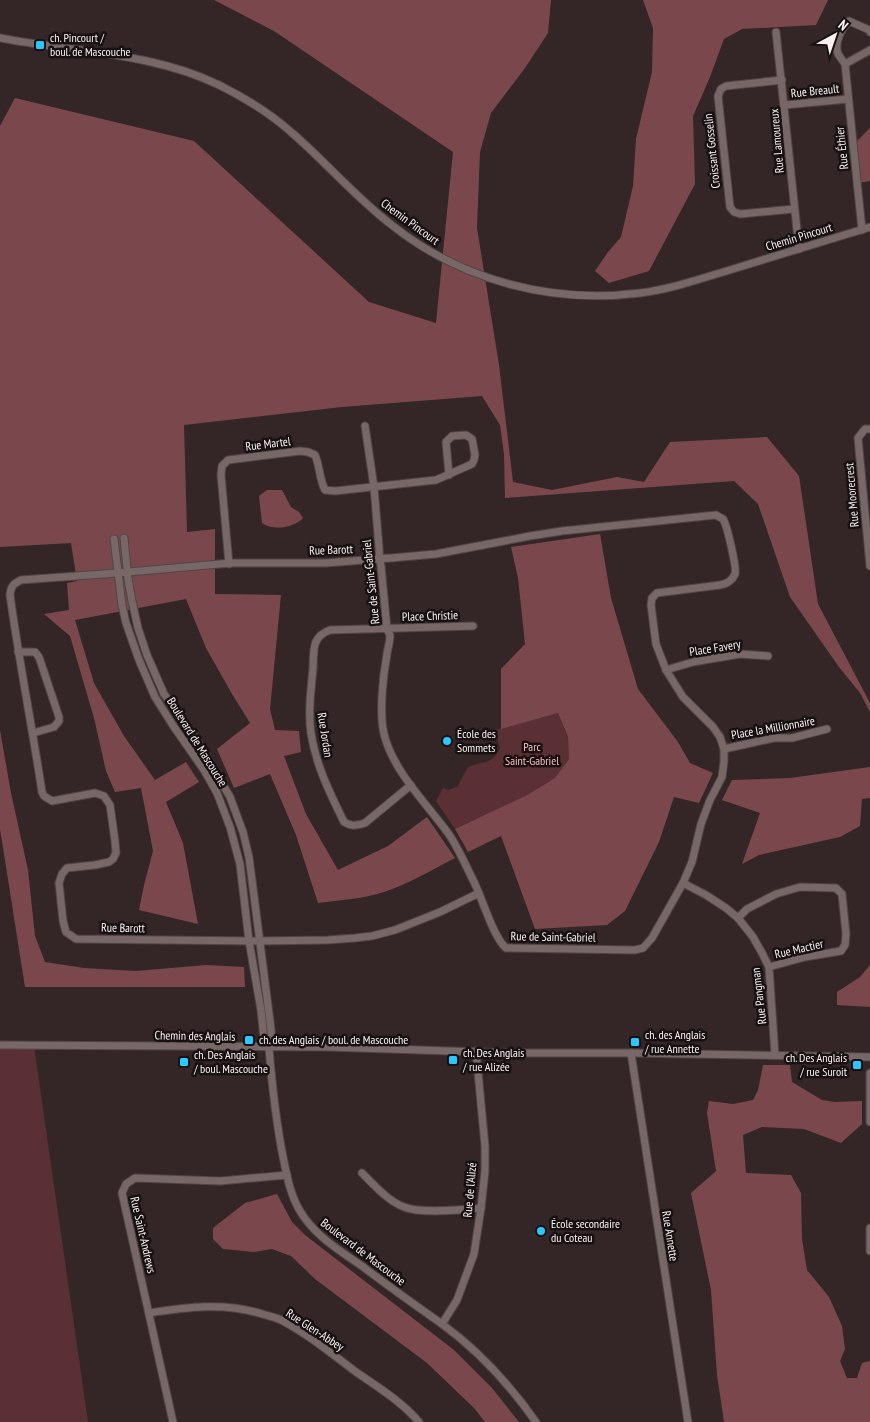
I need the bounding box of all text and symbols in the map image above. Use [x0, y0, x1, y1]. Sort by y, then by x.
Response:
north arrow [810, 10, 860, 60]
text: N [835, 16, 852, 34]
place label: ch. Pincourt / boul. de Mascouche [50, 30, 130, 59]
marker: ch. Pincourt / boul. de Mascouche [34, 39, 46, 51]
street label: Rue Breault [790, 80, 841, 100]
street label: Rue Lamoureux [766, 108, 787, 174]
street label: Croissant Gosselin [700, 113, 723, 189]
street label: Rue Éthier [832, 125, 851, 170]
street label: Chemin Pincourt [378, 195, 443, 248]
street label: Chemin Pincourt [764, 219, 835, 254]
street label: Rue Martel [244, 433, 292, 454]
street label: Rue Moorecrest [841, 462, 862, 528]
street label: Rue de Saint-Gabriel [359, 539, 382, 625]
street label: Rue Barott [309, 541, 354, 558]
street label: Place Christie [402, 607, 458, 624]
street label: Place Favery [688, 636, 742, 659]
street label: Boulevard de Mascouche [164, 694, 231, 789]
street label: Rue Jordan [315, 711, 336, 758]
street label: Place la Millionnaire [730, 713, 816, 742]
place label: École des Sommets [457, 726, 496, 755]
marker: École des Sommets [441, 735, 453, 747]
park label: Parc Saint-Gabriel [505, 739, 559, 768]
street label: Rue Barott [101, 920, 146, 935]
street label: Rue de Saint-Gabriel [510, 928, 596, 945]
street label: Rue Mactier [773, 935, 825, 961]
street label: Rue Pangman [748, 967, 769, 1025]
street label: Chemin des Anglais [154, 1027, 236, 1044]
place label: ch. des Anglais / rue Annette [644, 1027, 705, 1056]
place label: ch. des Anglais / boul. de Mascouche [259, 1032, 408, 1047]
marker: ch. des Anglais / boul. de Mascouche [243, 1034, 255, 1046]
marker: ch. des Anglais / rue Annette [629, 1036, 641, 1048]
place label: ch. Des Anglais / rue Alizée [462, 1045, 524, 1074]
place label: ch. Des Anglais / boul. Mascouche [193, 1047, 268, 1076]
place label: ch. Des Anglais / rue Suroit [786, 1050, 848, 1079]
marker: ch. Des Anglais / rue Alizée [447, 1054, 459, 1066]
marker: ch. Des Anglais / boul. Mascouche [178, 1056, 190, 1068]
marker: ch. Des Anglais / rue Suroit [851, 1059, 863, 1071]
street label: Rue de l'Alizé [460, 1162, 479, 1218]
street label: Rue Saint-Andrews [127, 1195, 160, 1275]
street label: Rue Annette [659, 1210, 682, 1262]
street label: Boulevard de Mascouche [318, 1215, 409, 1288]
place label: École secondaire du Coteau [551, 1216, 620, 1245]
marker: École secondaire du Coteau [535, 1225, 547, 1237]
street label: Rue Glen-Abbey [283, 1305, 348, 1354]

